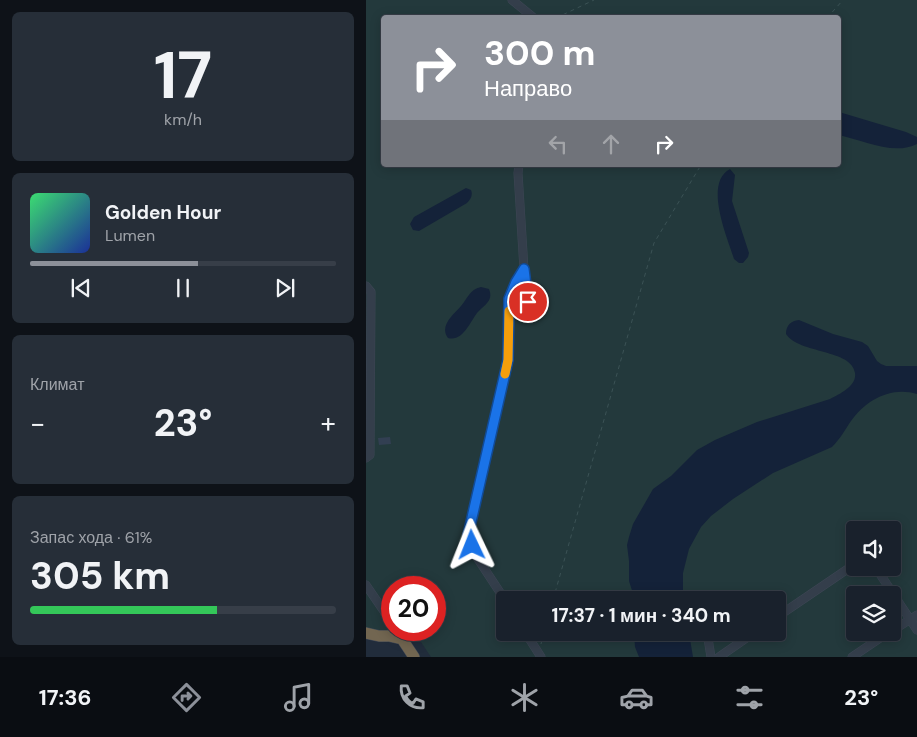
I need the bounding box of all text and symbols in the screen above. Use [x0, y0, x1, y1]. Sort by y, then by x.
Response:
text: 300 m [484, 30, 596, 76]
text: 17 [154, 34, 212, 118]
icon: right [401, 35, 466, 100]
text: Направо [484, 74, 572, 103]
text: km/h [164, 109, 202, 130]
icon: left [544, 130, 572, 158]
icon: ahead [597, 130, 625, 158]
icon: right [650, 130, 678, 158]
text: Golden Hour [105, 200, 221, 225]
text: Lumen [105, 225, 155, 246]
icon: previous [67, 274, 95, 302]
icon: pause [169, 274, 197, 302]
icon: next [271, 274, 299, 302]
pin [507, 281, 549, 323]
icon: arrive [514, 288, 542, 316]
text: Климат [30, 374, 84, 395]
text: 23° [154, 398, 212, 448]
text: − [30, 405, 45, 442]
text: + [321, 405, 336, 442]
position arrow [445, 518, 497, 570]
map controls [846, 521, 901, 641]
button: sound [846, 521, 901, 576]
text: Запас хода · 61% [30, 527, 152, 548]
text: 305 km [30, 551, 170, 601]
speed limit sign: 20 [381, 576, 446, 641]
button: layers [846, 586, 901, 641]
text: 17:37 · 1 мин · 340 m [551, 603, 731, 628]
icon: directions [169, 680, 204, 715]
icon: music [281, 680, 316, 715]
icon: phone [394, 680, 429, 715]
icon: climate [507, 680, 542, 715]
icon: car [619, 680, 654, 715]
icon: filters [732, 680, 767, 715]
text: 17:36 [39, 683, 91, 712]
text: 23° [844, 683, 878, 712]

